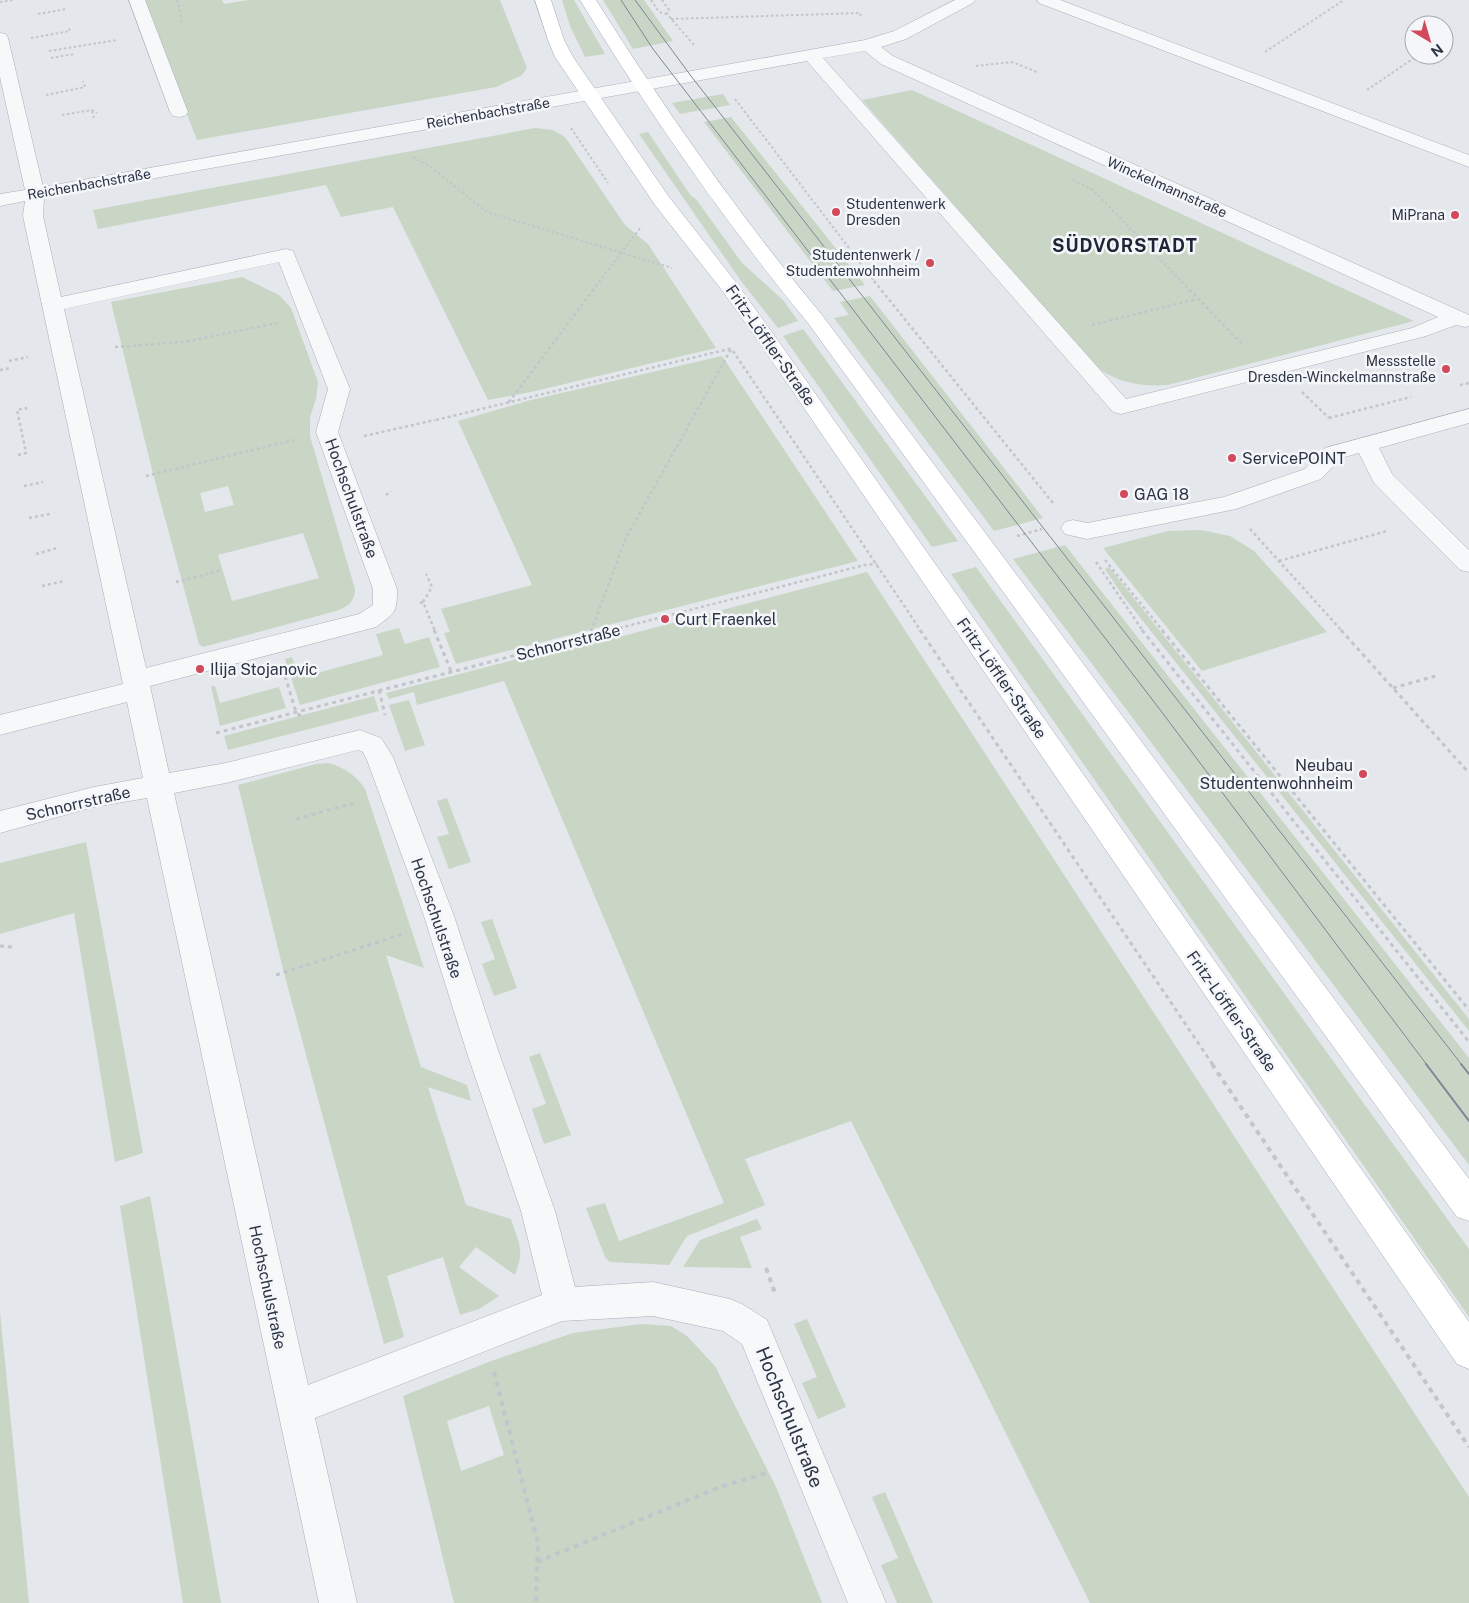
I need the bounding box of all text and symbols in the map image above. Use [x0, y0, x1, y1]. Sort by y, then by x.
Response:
north arrow [1404, 15, 1454, 65]
text: N [1428, 41, 1446, 60]
street label: Reichenbachstraße [425, 94, 551, 132]
street label: Winckelmannstraße [1105, 153, 1229, 221]
street label: Reichenbachstraße [26, 165, 152, 203]
place label: Studentenwerk Dresden [846, 196, 946, 228]
marker: Studentenwerk Dresden [830, 206, 842, 218]
place label: MiPrana [1391, 207, 1445, 223]
marker: MiPrana [1449, 209, 1461, 221]
district label: SÜDVORSTADT [1052, 234, 1198, 256]
place label: Studentenwerk / Studentenwohnheim [786, 247, 920, 279]
marker: Studentenwerk / Studentenwohnheim [924, 257, 936, 269]
street label: Fritz-Löffler-Straße [722, 281, 820, 410]
place label: Messstelle Dresden-Winckelmannstraße [1248, 353, 1436, 385]
marker: Messstelle Dresden-Winckelmannstraße [1440, 363, 1452, 375]
street label: Hochschulstraße [321, 436, 382, 561]
place label: ServicePOINT [1242, 449, 1346, 468]
marker: ServicePOINT [1226, 452, 1238, 464]
place label: GAG 18 [1134, 485, 1189, 504]
marker: GAG 18 [1118, 488, 1130, 500]
place label: Curt Fraenkel [675, 610, 777, 629]
marker: Curt Fraenkel [659, 613, 671, 625]
street label: Fritz-Löffler-Straße [953, 614, 1051, 743]
street label: Schnorrstraße [514, 620, 622, 665]
place label: Ilija Stojanovic [210, 660, 318, 679]
marker: Ilija Stojanovic [194, 663, 206, 675]
place label: Neubau Studentenwohnheim [1200, 756, 1353, 793]
marker: Neubau Studentenwohnheim [1357, 768, 1369, 780]
street label: Schnorrstraße [24, 782, 132, 825]
street label: Hochschulstraße [407, 855, 466, 981]
street label: Fritz-Löffler-Straße [1183, 947, 1281, 1076]
street label: Hochschulstraße [245, 1223, 290, 1351]
street label: Hochschulstraße [752, 1343, 828, 1491]

